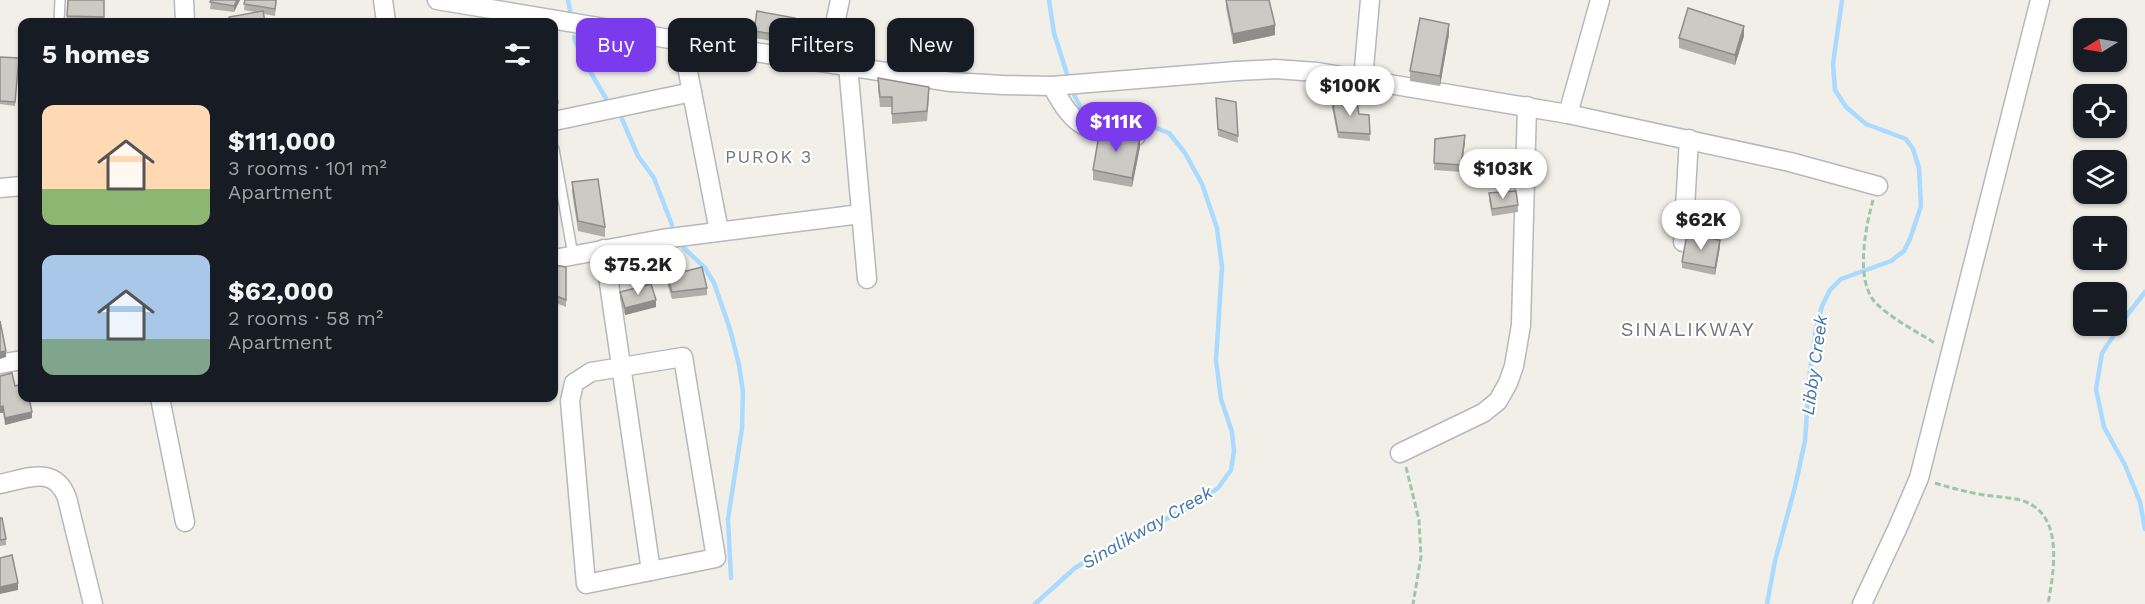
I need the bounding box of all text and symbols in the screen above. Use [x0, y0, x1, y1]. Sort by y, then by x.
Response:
chip: Buy [576, 18, 656, 72]
chip: Rent [668, 18, 757, 72]
chip: Filters [769, 18, 875, 72]
chip: New [887, 18, 974, 72]
north arrow [2073, 18, 2127, 72]
map controls [2073, 18, 2127, 336]
icon: filters [501, 38, 534, 71]
text: 5 homes [42, 39, 150, 69]
pin: $100K [1308, 66, 1392, 117]
text: $100K [1319, 73, 1381, 97]
button: locate [2073, 84, 2127, 138]
pin: $111K [1074, 102, 1158, 153]
text: $111K [1090, 109, 1142, 133]
text: $111,000 [228, 126, 336, 156]
icon: home [90, 129, 162, 201]
district label: PUROK 3 [725, 146, 813, 167]
pin: $103K [1461, 149, 1545, 200]
button: layers [2073, 150, 2127, 204]
text: 3 rooms · 101 m² [228, 156, 387, 180]
text: $103K [1473, 156, 1533, 180]
text: Apartment [228, 180, 332, 204]
pin: $62K [1665, 200, 1737, 251]
text: $62K [1676, 207, 1726, 231]
button: + [2073, 216, 2127, 270]
pin: $75.2K [589, 245, 687, 296]
text: $75.2K [604, 252, 672, 276]
text: $62,000 [228, 276, 334, 306]
icon: home [90, 279, 162, 351]
button: − [2073, 282, 2127, 336]
text: 2 rooms · 58 m² [228, 306, 383, 330]
water label: Libby Creek [1797, 312, 1832, 416]
district label: SINALIKWAY [1621, 317, 1755, 341]
text: Apartment [228, 330, 332, 354]
water label: Sinalikway Creek [1078, 481, 1217, 573]

